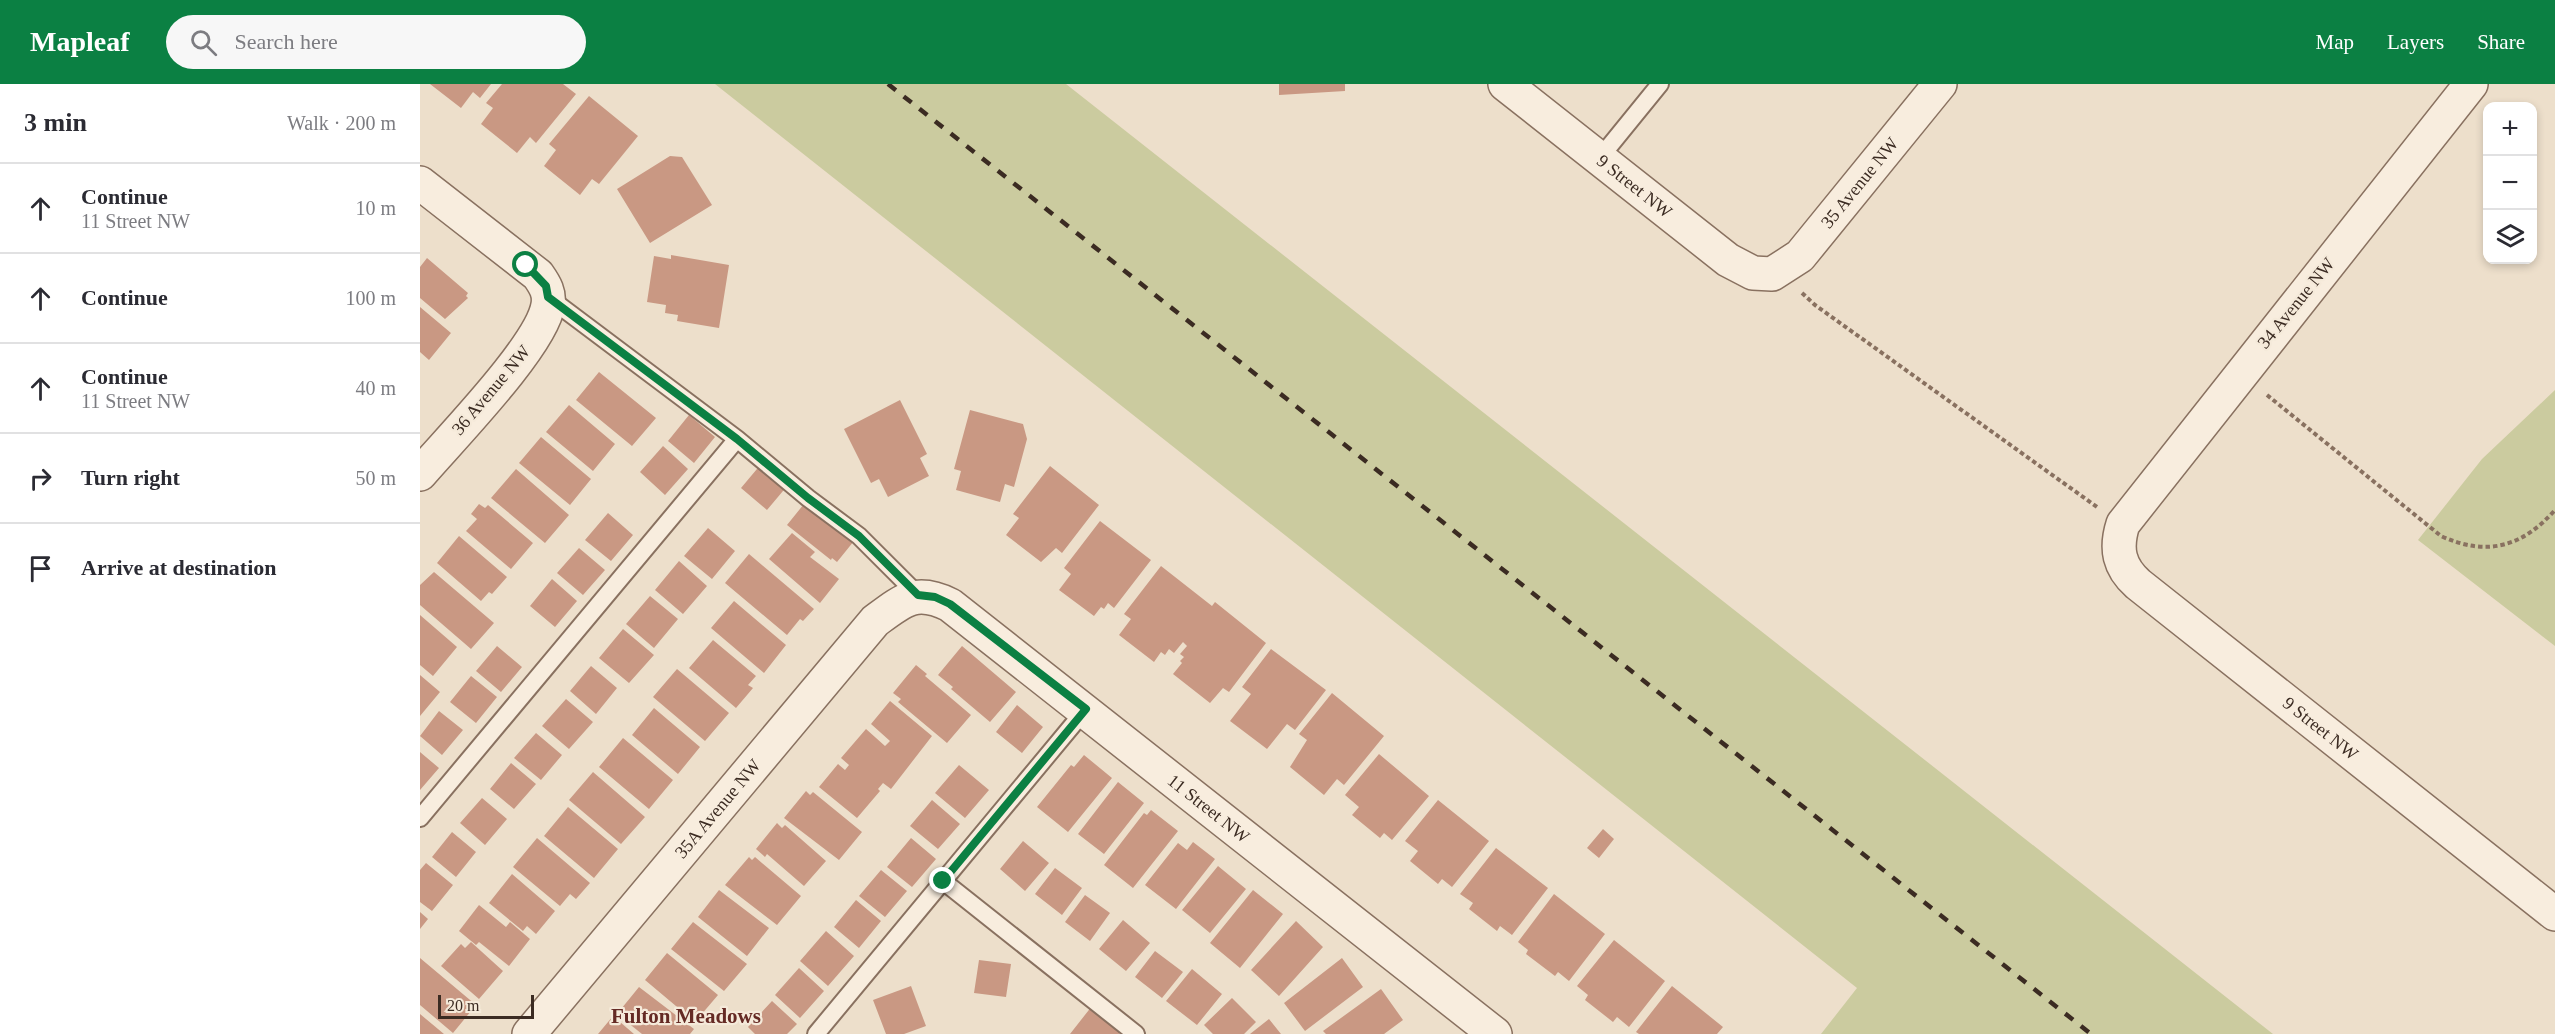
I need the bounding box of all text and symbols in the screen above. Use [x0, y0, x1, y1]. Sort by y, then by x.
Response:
search box [166, 15, 586, 69]
text: Mapleaf [30, 26, 130, 57]
icon: search [187, 26, 220, 59]
text: Search here [235, 29, 338, 54]
text: Map [2316, 30, 2354, 54]
text: Layers [2387, 30, 2444, 54]
text: Share [2477, 30, 2525, 54]
map controls [2483, 102, 2537, 264]
button: + [2483, 102, 2537, 156]
text: 3 min [24, 108, 87, 137]
text: Walk · 200 m [287, 112, 396, 134]
street label: 35 Avenue NW [1817, 134, 1902, 232]
street label: 9 Street NW [1593, 150, 1676, 222]
button: − [2483, 156, 2537, 210]
text: Continue [81, 184, 168, 209]
icon: ahead [24, 192, 57, 225]
text: 10 m [355, 197, 396, 219]
text: 11 Street NW [81, 210, 190, 232]
button: layers [2483, 210, 2537, 264]
route start [512, 251, 538, 277]
street label: 34 Avenue NW [2253, 254, 2339, 352]
icon: ahead [24, 282, 57, 315]
text: Continue [81, 285, 168, 310]
text: 100 m [345, 287, 396, 309]
street label: 36 Avenue NW [448, 341, 534, 439]
text: Continue [81, 364, 168, 389]
icon: ahead [24, 372, 57, 405]
text: 40 m [355, 377, 396, 399]
text: 11 Street NW [81, 390, 190, 412]
icon: right [24, 462, 57, 495]
text: Turn right [81, 465, 180, 490]
text: 50 m [355, 467, 396, 489]
icon: arrive [24, 552, 57, 585]
text: Arrive at destination [81, 555, 277, 580]
street label: 9 Street NW [2279, 693, 2362, 764]
street label: 35A Avenue NW [671, 755, 765, 862]
street label: 11 Street NW [1164, 770, 1253, 847]
route end [929, 867, 955, 893]
scale bar [438, 992, 534, 1020]
text: 20 m [447, 997, 479, 1014]
district label: Fulton Meadows [611, 1004, 761, 1028]

